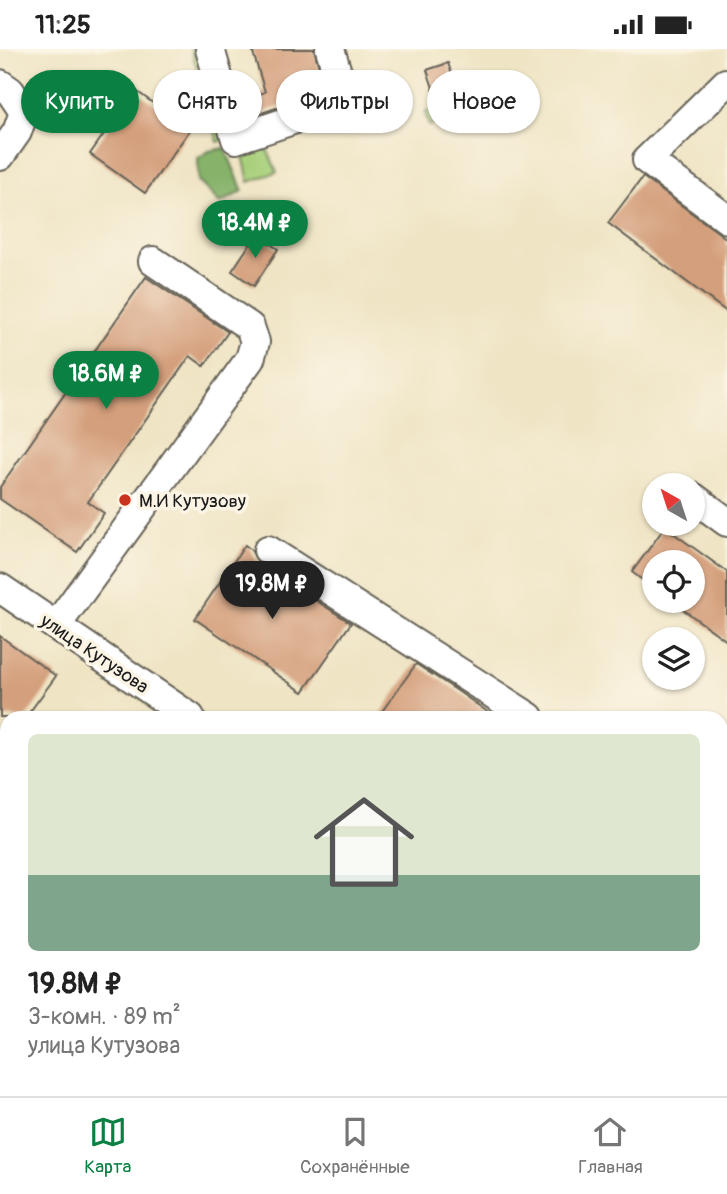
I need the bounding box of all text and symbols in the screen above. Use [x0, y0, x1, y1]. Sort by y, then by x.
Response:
text: 11:25 [35, 9, 91, 41]
chip: Купить [21, 70, 139, 133]
chip: Снять [153, 70, 262, 133]
chip: Фильтры [276, 70, 413, 133]
chip: Новое [427, 70, 540, 133]
pin: 18.4M ₽ [190, 201, 320, 260]
text: 18.4M ₽ [218, 208, 292, 237]
pin: 18.6M ₽ [41, 351, 171, 411]
text: 18.6M ₽ [69, 359, 143, 388]
north arrow [642, 473, 705, 535]
map controls [642, 473, 705, 690]
place label: М.И Кутузову [139, 489, 246, 513]
marker: М.И Кутузову [117, 492, 133, 508]
button: locate [642, 550, 705, 613]
pin: 19.8M ₽ [207, 561, 337, 621]
text: 19.8M ₽ [236, 569, 308, 598]
street label: улица Кутузова [35, 608, 153, 699]
button: layers [642, 627, 705, 690]
icon: home [301, 779, 427, 905]
text: 19.8M ₽ [28, 965, 123, 1002]
text: 3-комн. · 89 m² [28, 1002, 181, 1031]
text: улица Кутузова [28, 1031, 180, 1060]
tab: Карта [84, 1113, 131, 1179]
tab: Сохранённые [300, 1113, 410, 1179]
tab: Главная [578, 1113, 643, 1179]

